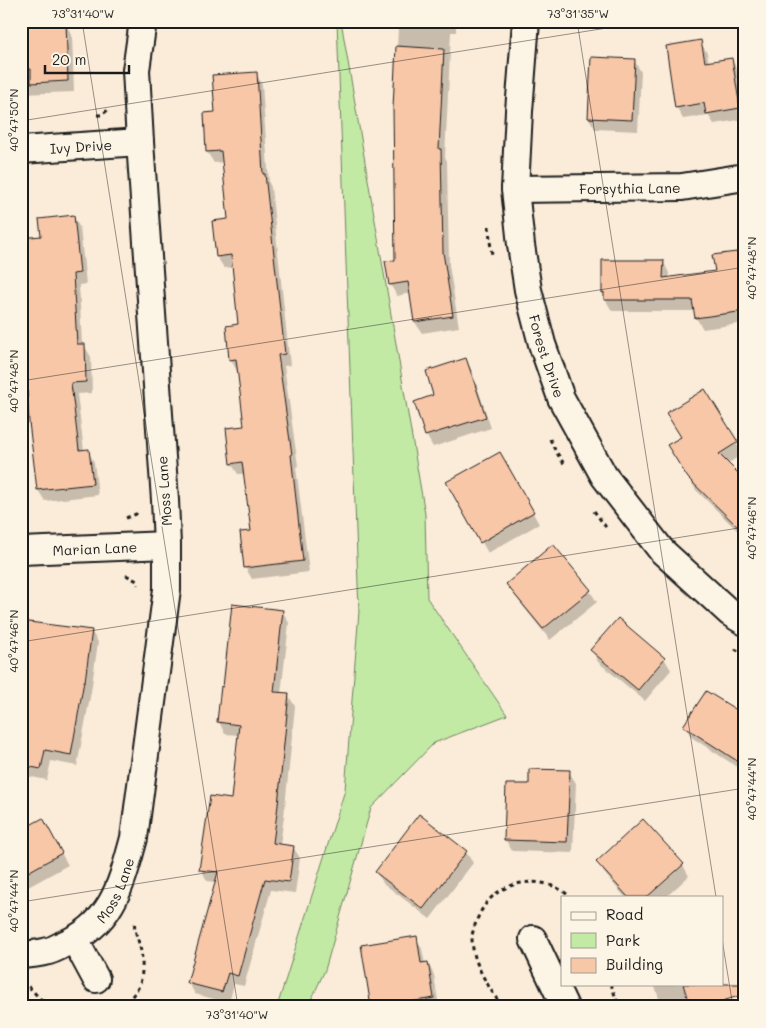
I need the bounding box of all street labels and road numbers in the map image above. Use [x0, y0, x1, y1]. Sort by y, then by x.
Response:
street label: Ivy Drive [49, 134, 113, 158]
street label: Forsythia Lane [579, 178, 681, 198]
street label: Forest Drive [525, 312, 570, 400]
street label: Moss Lane [152, 455, 176, 527]
street label: Marian Lane [52, 537, 138, 559]
street label: Moss Lane [91, 855, 138, 927]

